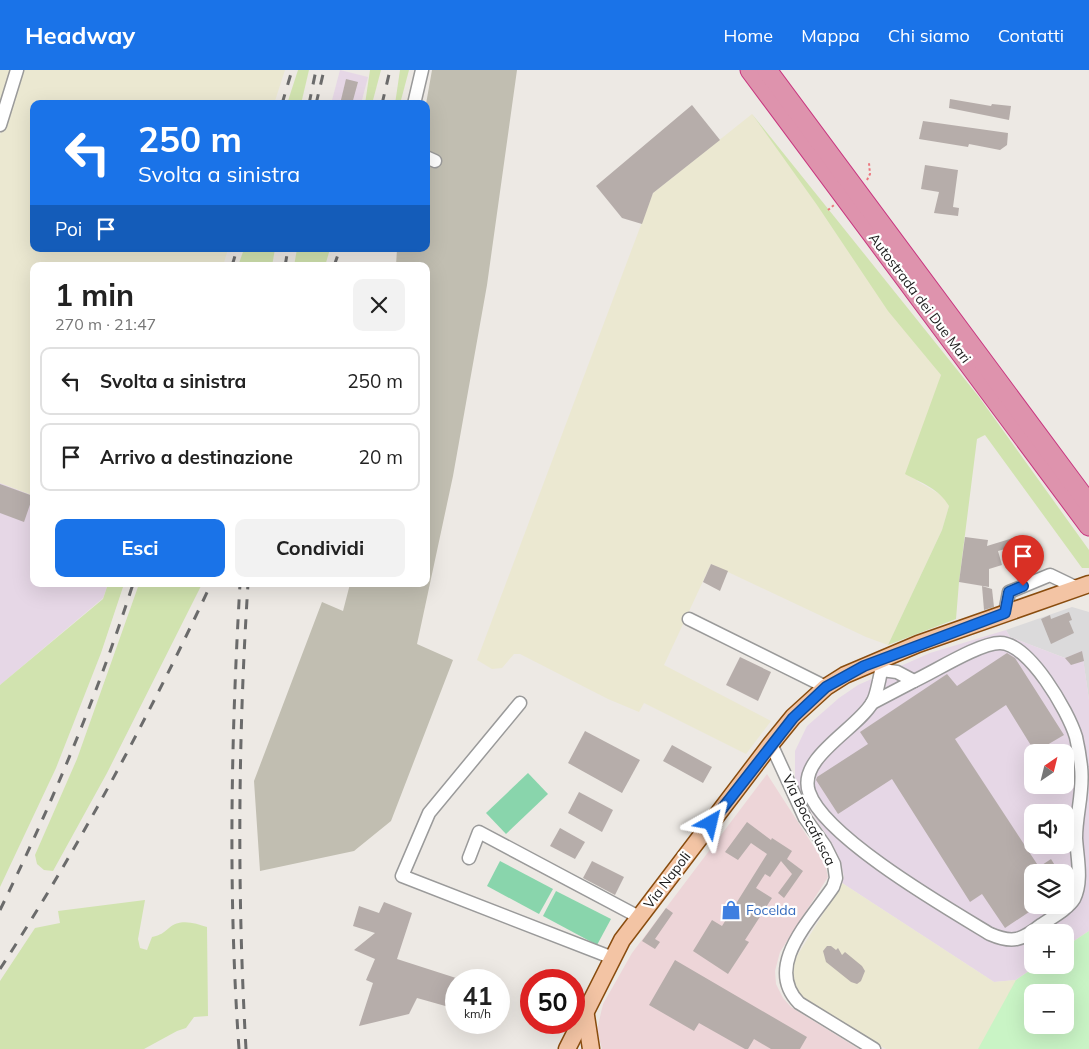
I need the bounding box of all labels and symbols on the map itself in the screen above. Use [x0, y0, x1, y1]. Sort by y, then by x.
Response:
street label: Autostrada dei Due Mari [865, 229, 975, 367]
pin [1002, 535, 1044, 586]
north arrow [1024, 744, 1074, 794]
street label: Via Boccafusca [778, 771, 840, 869]
position arrow [684, 796, 736, 848]
street label: Via Napoli [640, 848, 694, 912]
shop icon: Focelda [720, 899, 742, 921]
place label: Focelda [746, 901, 796, 919]
speed limit sign: 50 [520, 969, 585, 1034]

